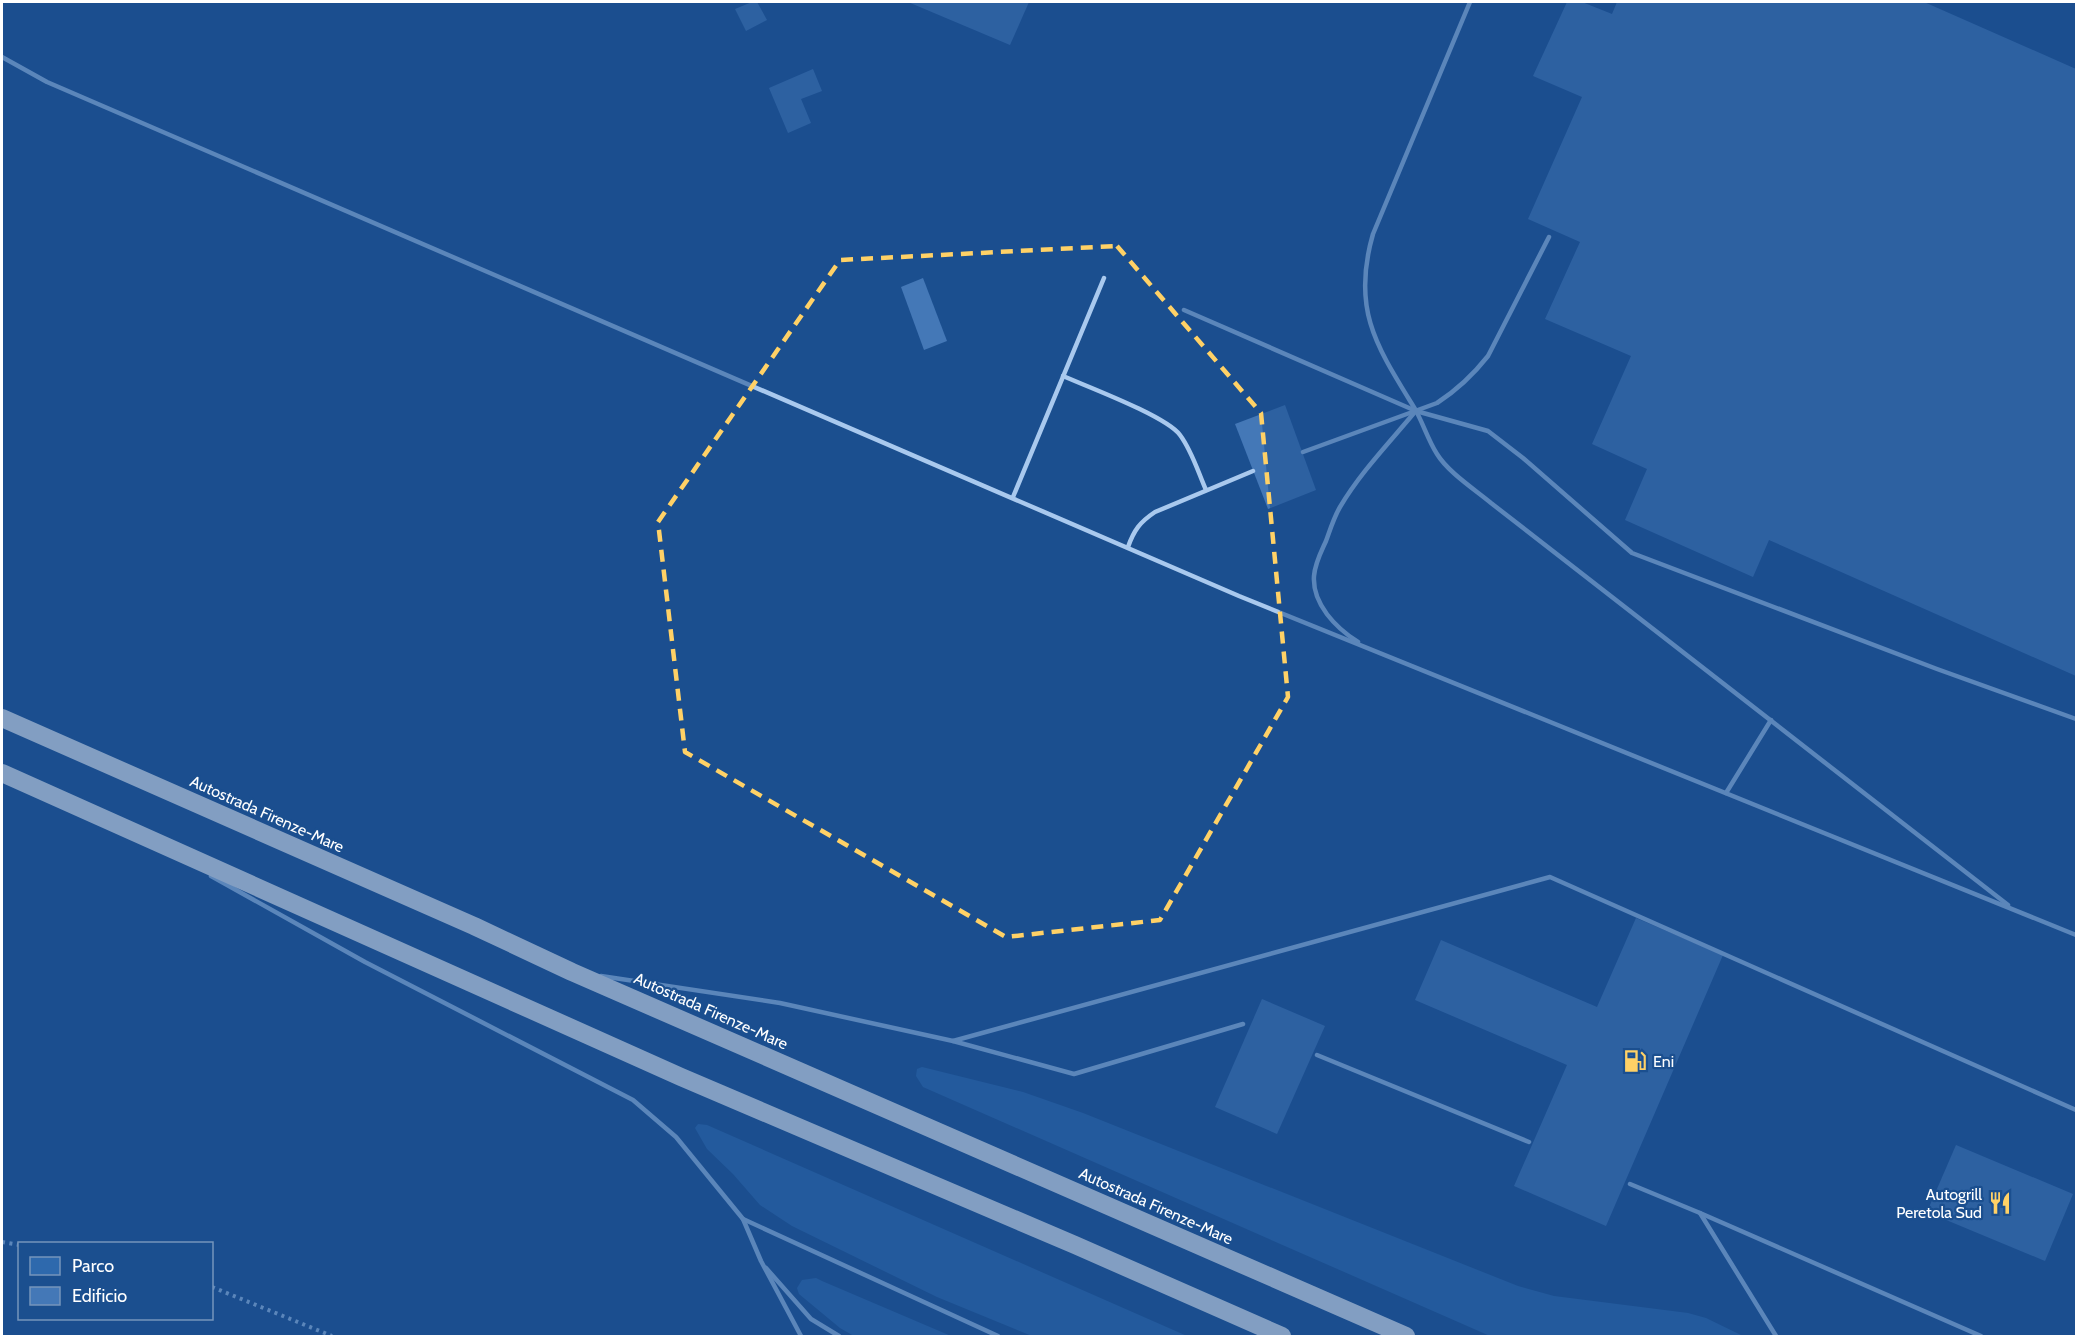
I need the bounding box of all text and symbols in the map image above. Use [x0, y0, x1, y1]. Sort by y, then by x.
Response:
street label: Autostrada Firenze-Mare [187, 771, 347, 857]
street label: Autostrada Firenze-Mare [631, 968, 791, 1054]
fuel station icon: Eni [1622, 1048, 1648, 1074]
place label: Eni [1653, 1052, 1674, 1071]
street label: Autostrada Firenze-Mare [1076, 1163, 1236, 1249]
place label: Autogrill Peretola Sud [1896, 1185, 1982, 1222]
restaurant icon: Autogrill Peretola Sud [1987, 1190, 2013, 1216]
legend [18, 1242, 213, 1320]
text: Parco [72, 1255, 114, 1277]
text: Edificio [72, 1285, 127, 1307]

